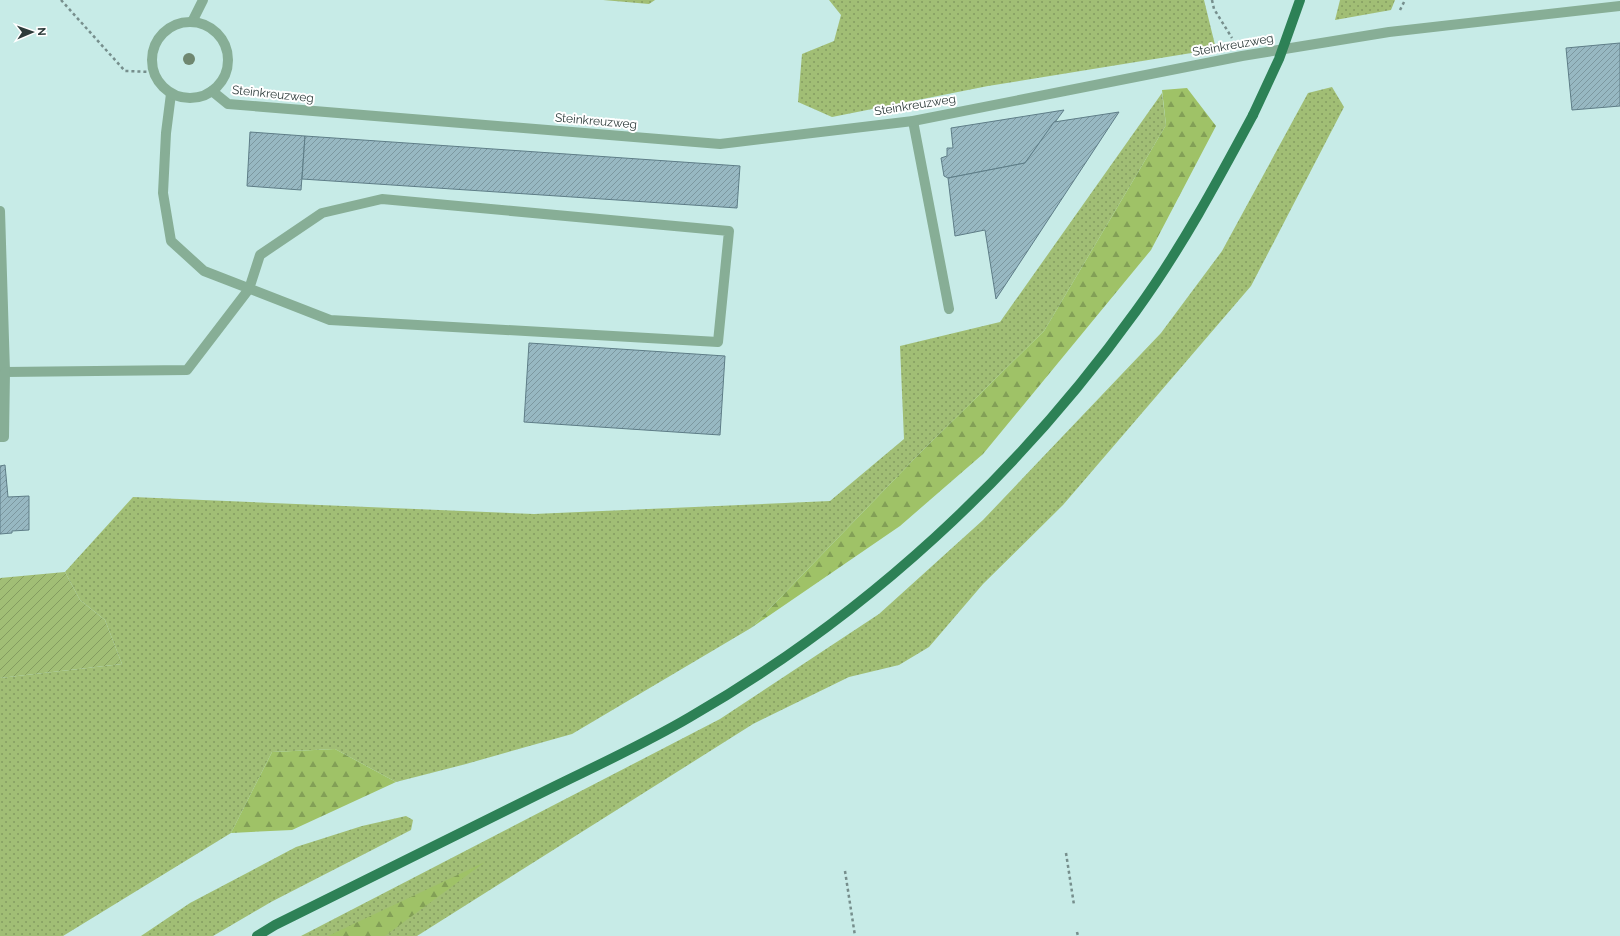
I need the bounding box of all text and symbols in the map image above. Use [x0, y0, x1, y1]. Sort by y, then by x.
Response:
north arrow [12, 12, 52, 52]
text: N [35, 27, 48, 36]
street label: Steinkreuzweg [1191, 31, 1275, 59]
street label: Steinkreuzweg [231, 83, 315, 105]
street label: Steinkreuzweg [873, 92, 957, 118]
street label: Steinkreuzweg [554, 110, 638, 132]

